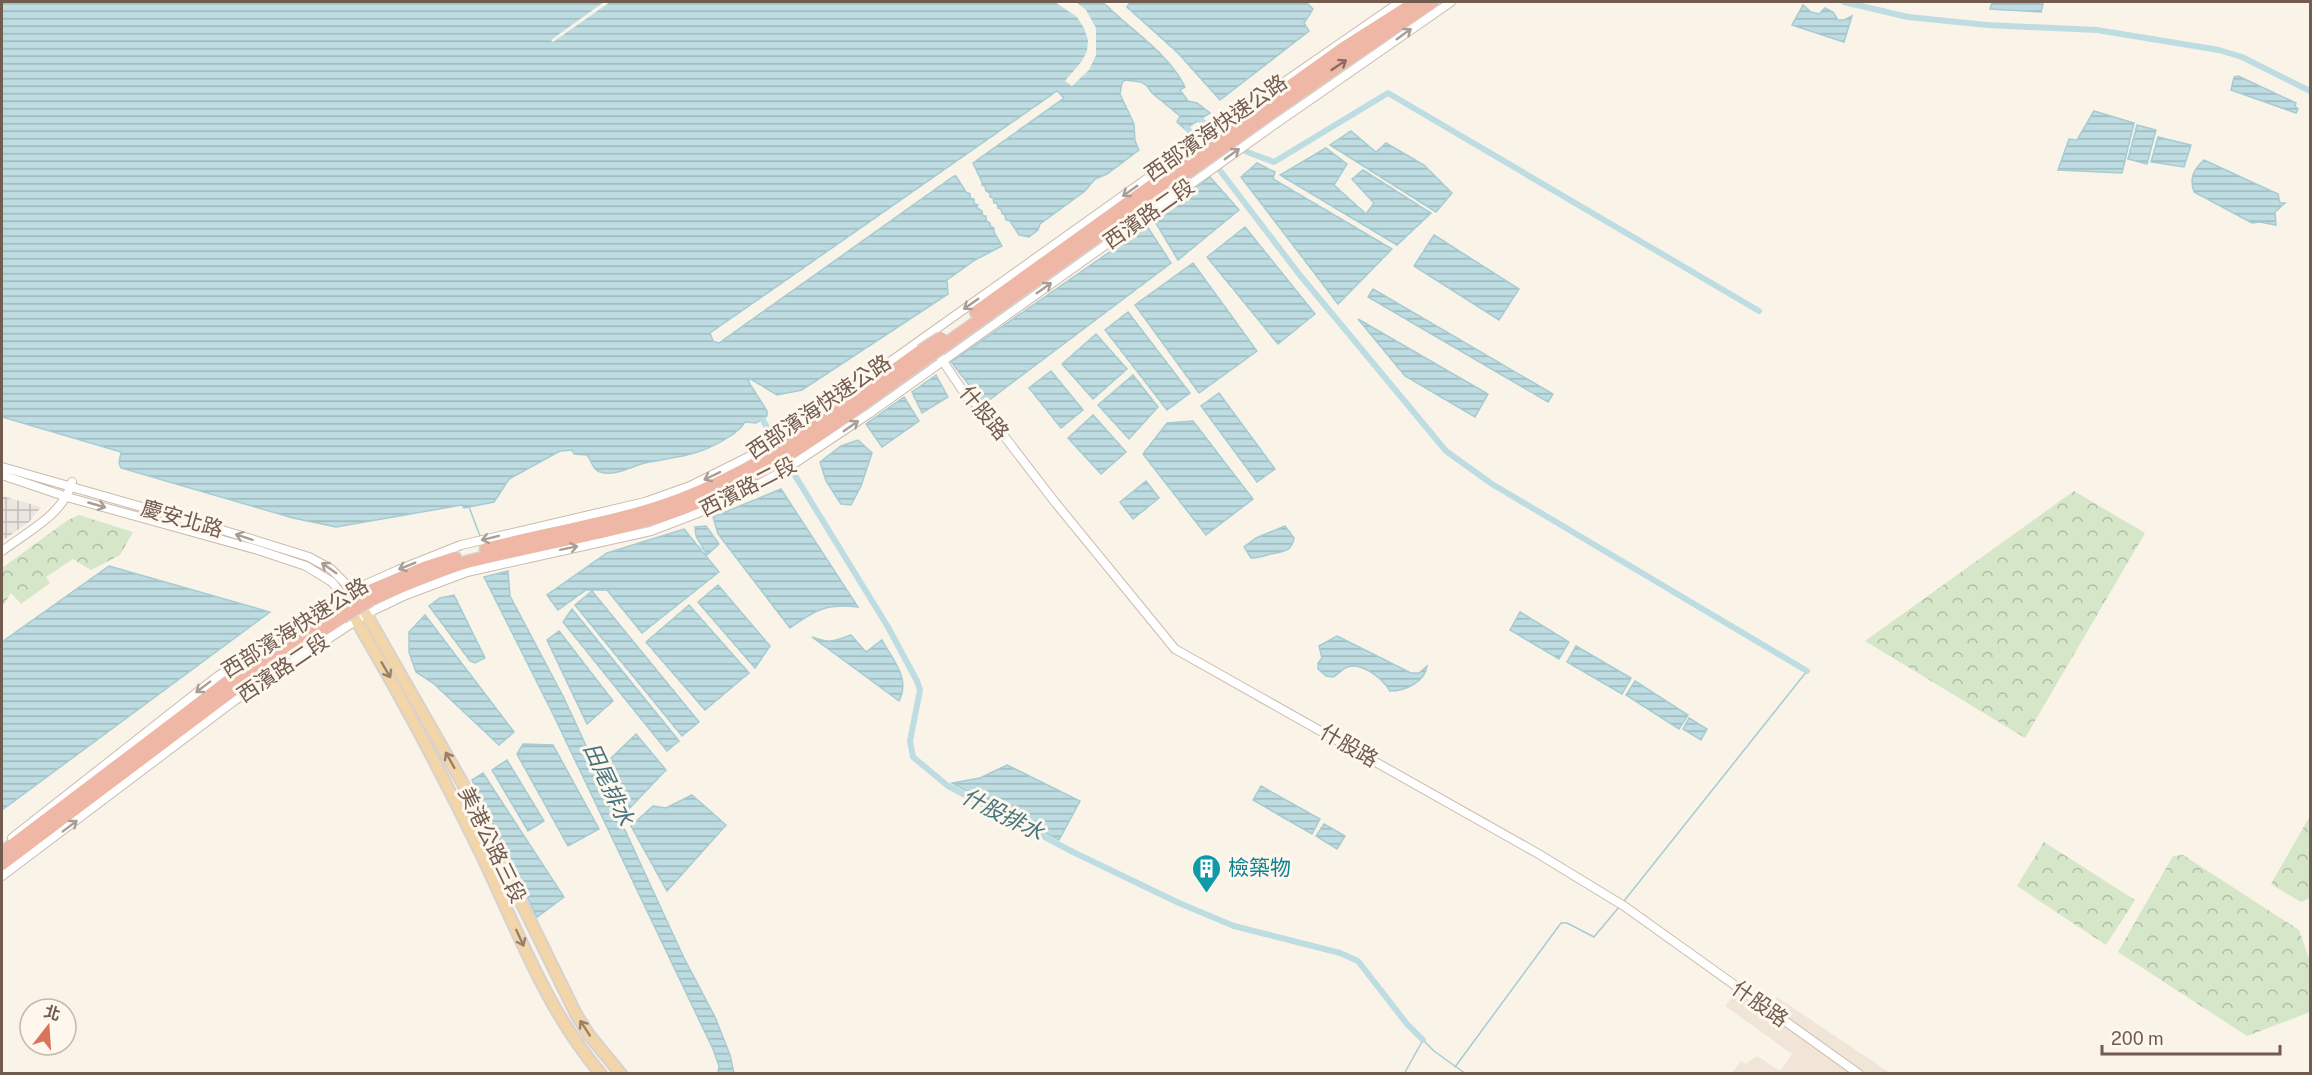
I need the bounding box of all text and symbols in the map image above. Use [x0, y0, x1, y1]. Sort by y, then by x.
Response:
one-way arrow [1396, 27, 1412, 40]
one-way arrow [1331, 59, 1347, 71]
street label: 西部濱海快速公路 [1140, 69, 1292, 186]
one-way arrow [1224, 148, 1240, 160]
street label: 西濱路二段 [1099, 173, 1199, 254]
one-way arrow [1122, 185, 1138, 197]
one-way arrow [1036, 282, 1052, 294]
one-way arrow [963, 298, 979, 310]
street label: 西部濱海快速公路 [742, 349, 895, 464]
street label: 什股路 [955, 381, 1014, 445]
one-way arrow [843, 420, 859, 432]
street label: 西濱路二段 [695, 452, 800, 522]
one-way arrow [704, 470, 721, 482]
street label: 慶安北路 [138, 495, 226, 542]
one-way arrow [87, 500, 106, 512]
one-way arrow [235, 530, 254, 541]
one-way arrow [481, 533, 500, 545]
one-way arrow [559, 542, 578, 554]
one-way arrow [398, 561, 416, 572]
one-way arrow [321, 562, 337, 574]
street label: 西部濱海快速公路 [217, 572, 373, 683]
street label: 西濱路二段 [232, 628, 333, 707]
one-way arrow [380, 661, 392, 678]
one-way arrow [196, 680, 212, 693]
street label: 什股路 [1316, 719, 1383, 772]
water label: 田尾排水 [579, 739, 640, 830]
one-way arrow [443, 752, 455, 769]
water label: 什股排水 [958, 782, 1049, 846]
street label: 美港公路三段 [454, 783, 531, 907]
one-way arrow [61, 820, 77, 832]
building icon: 檢築物 [1191, 852, 1223, 894]
place label: 檢築物 [1228, 855, 1291, 880]
one-way arrow [515, 929, 527, 947]
street label: 什股路 [1727, 975, 1793, 1032]
north arrow [18, 997, 78, 1057]
text: 北 [42, 1002, 63, 1025]
scale bar [2102, 1018, 2280, 1056]
one-way arrow [579, 1020, 591, 1037]
text: 200 m [2111, 1028, 2164, 1049]

